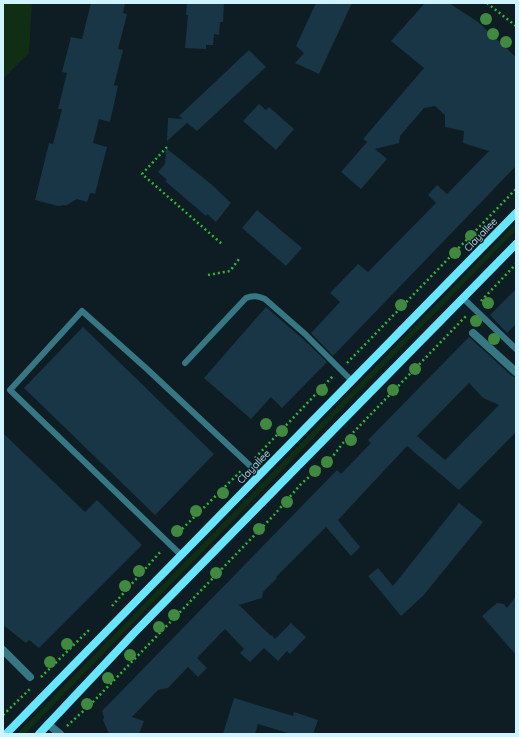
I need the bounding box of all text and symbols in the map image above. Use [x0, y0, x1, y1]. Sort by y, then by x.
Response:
street label: Clayallee [462, 216, 500, 254]
street label: Clayallee [235, 448, 273, 486]

